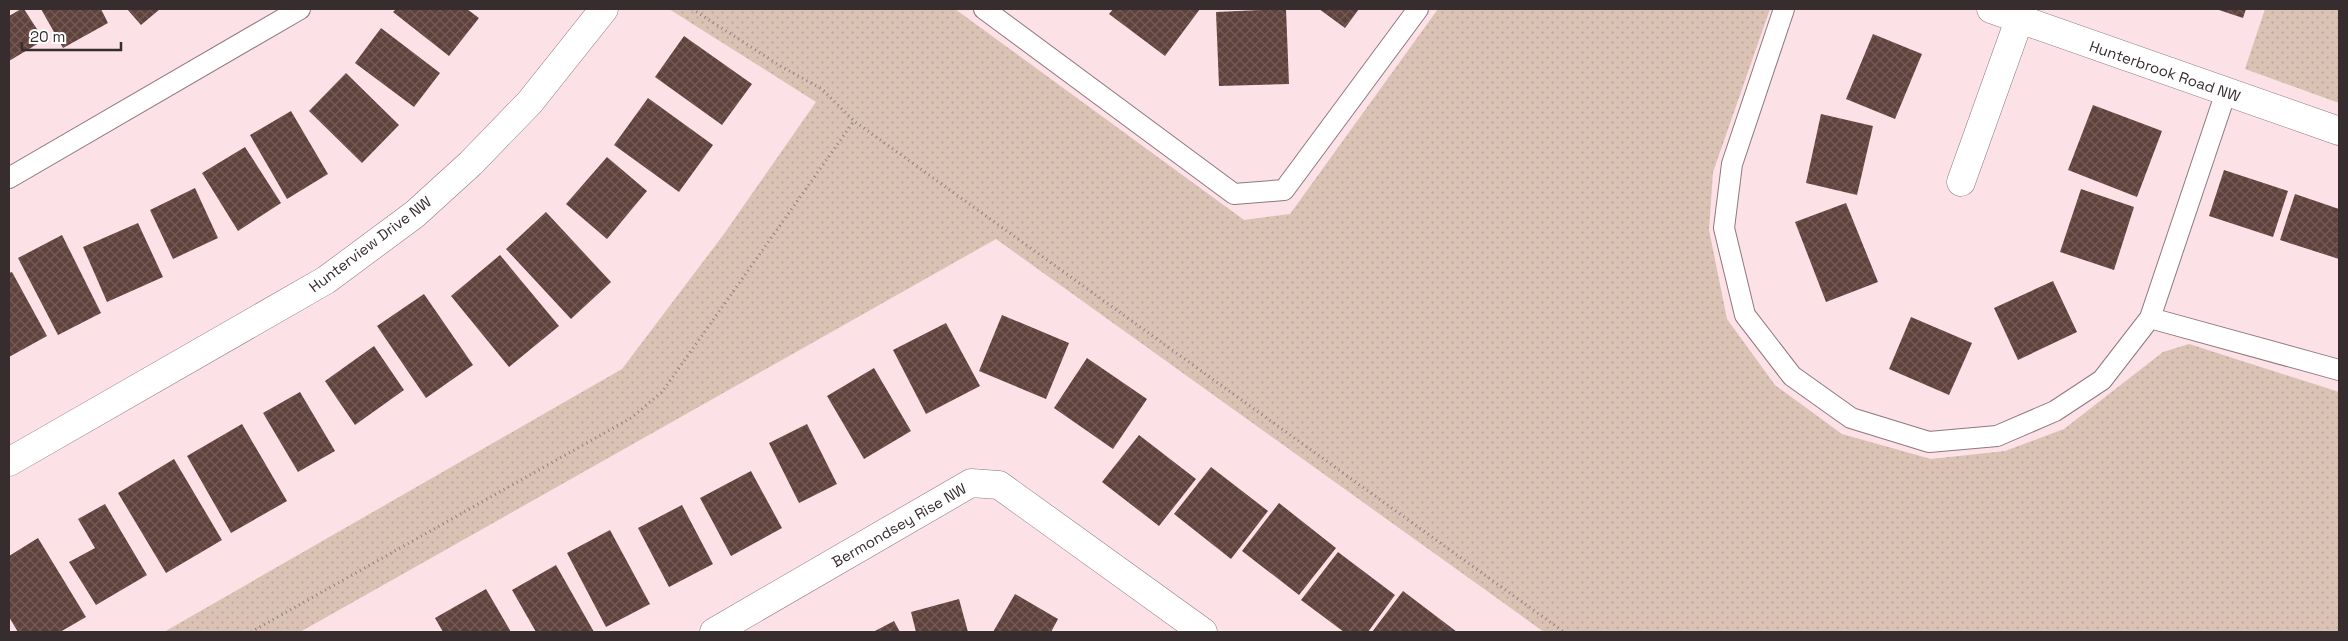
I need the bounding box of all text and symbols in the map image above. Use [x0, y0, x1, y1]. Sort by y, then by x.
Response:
scale bar [22, 20, 121, 52]
text: 20 m [30, 27, 65, 46]
street label: Hunterbrook Road NW [2087, 36, 2243, 106]
street label: Hunterview Drive NW [305, 192, 435, 296]
street label: Bermondsey Rise NW [828, 479, 970, 571]

